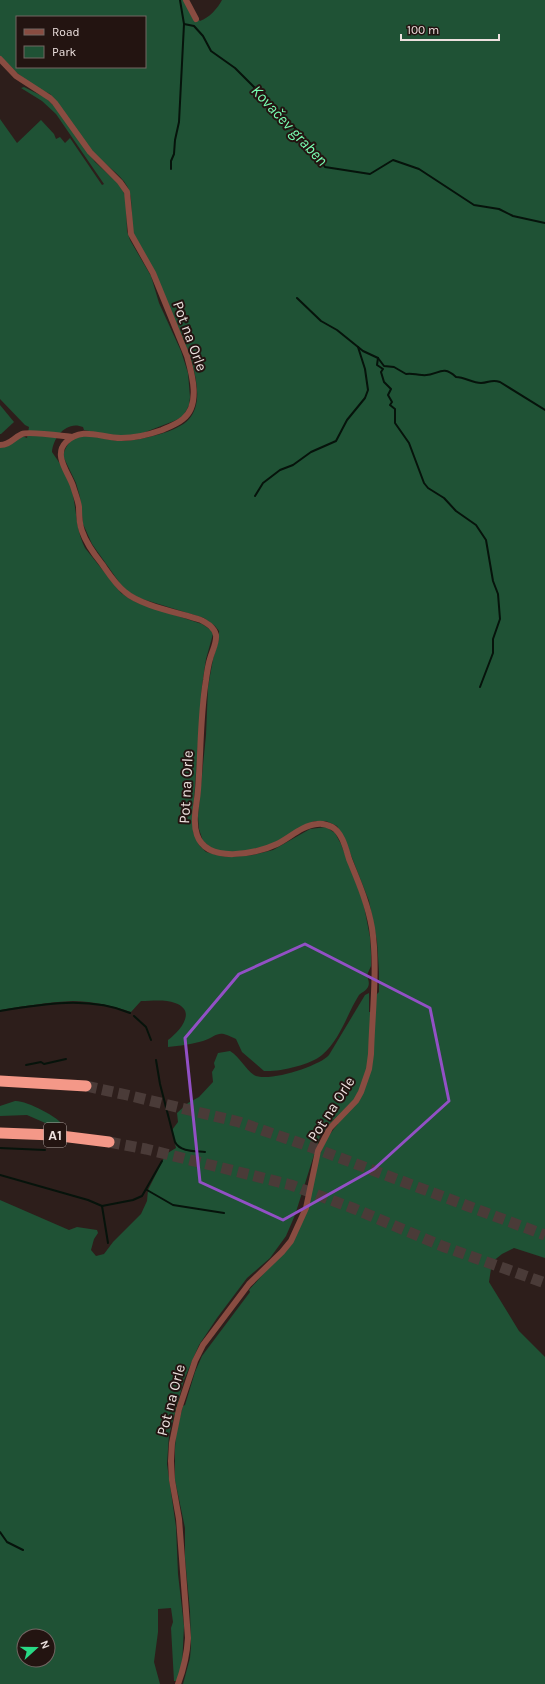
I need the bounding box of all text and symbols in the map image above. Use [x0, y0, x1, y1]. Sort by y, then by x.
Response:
legend [16, 16, 146, 68]
scale bar [401, 16, 499, 42]
text: 100 m [407, 23, 439, 37]
text: Road [52, 25, 80, 39]
text: Park [52, 45, 77, 59]
water label: Kovačev graben [247, 81, 332, 170]
street label: Pot na Orle [169, 298, 211, 374]
street label: Pot na Orle [175, 750, 197, 824]
street label: Pot na Orle [303, 1073, 359, 1145]
road number: A1 [44, 1123, 66, 1147]
street label: Pot na Orle [153, 1362, 189, 1438]
north arrow [16, 1628, 56, 1668]
text: N [37, 1639, 52, 1651]

